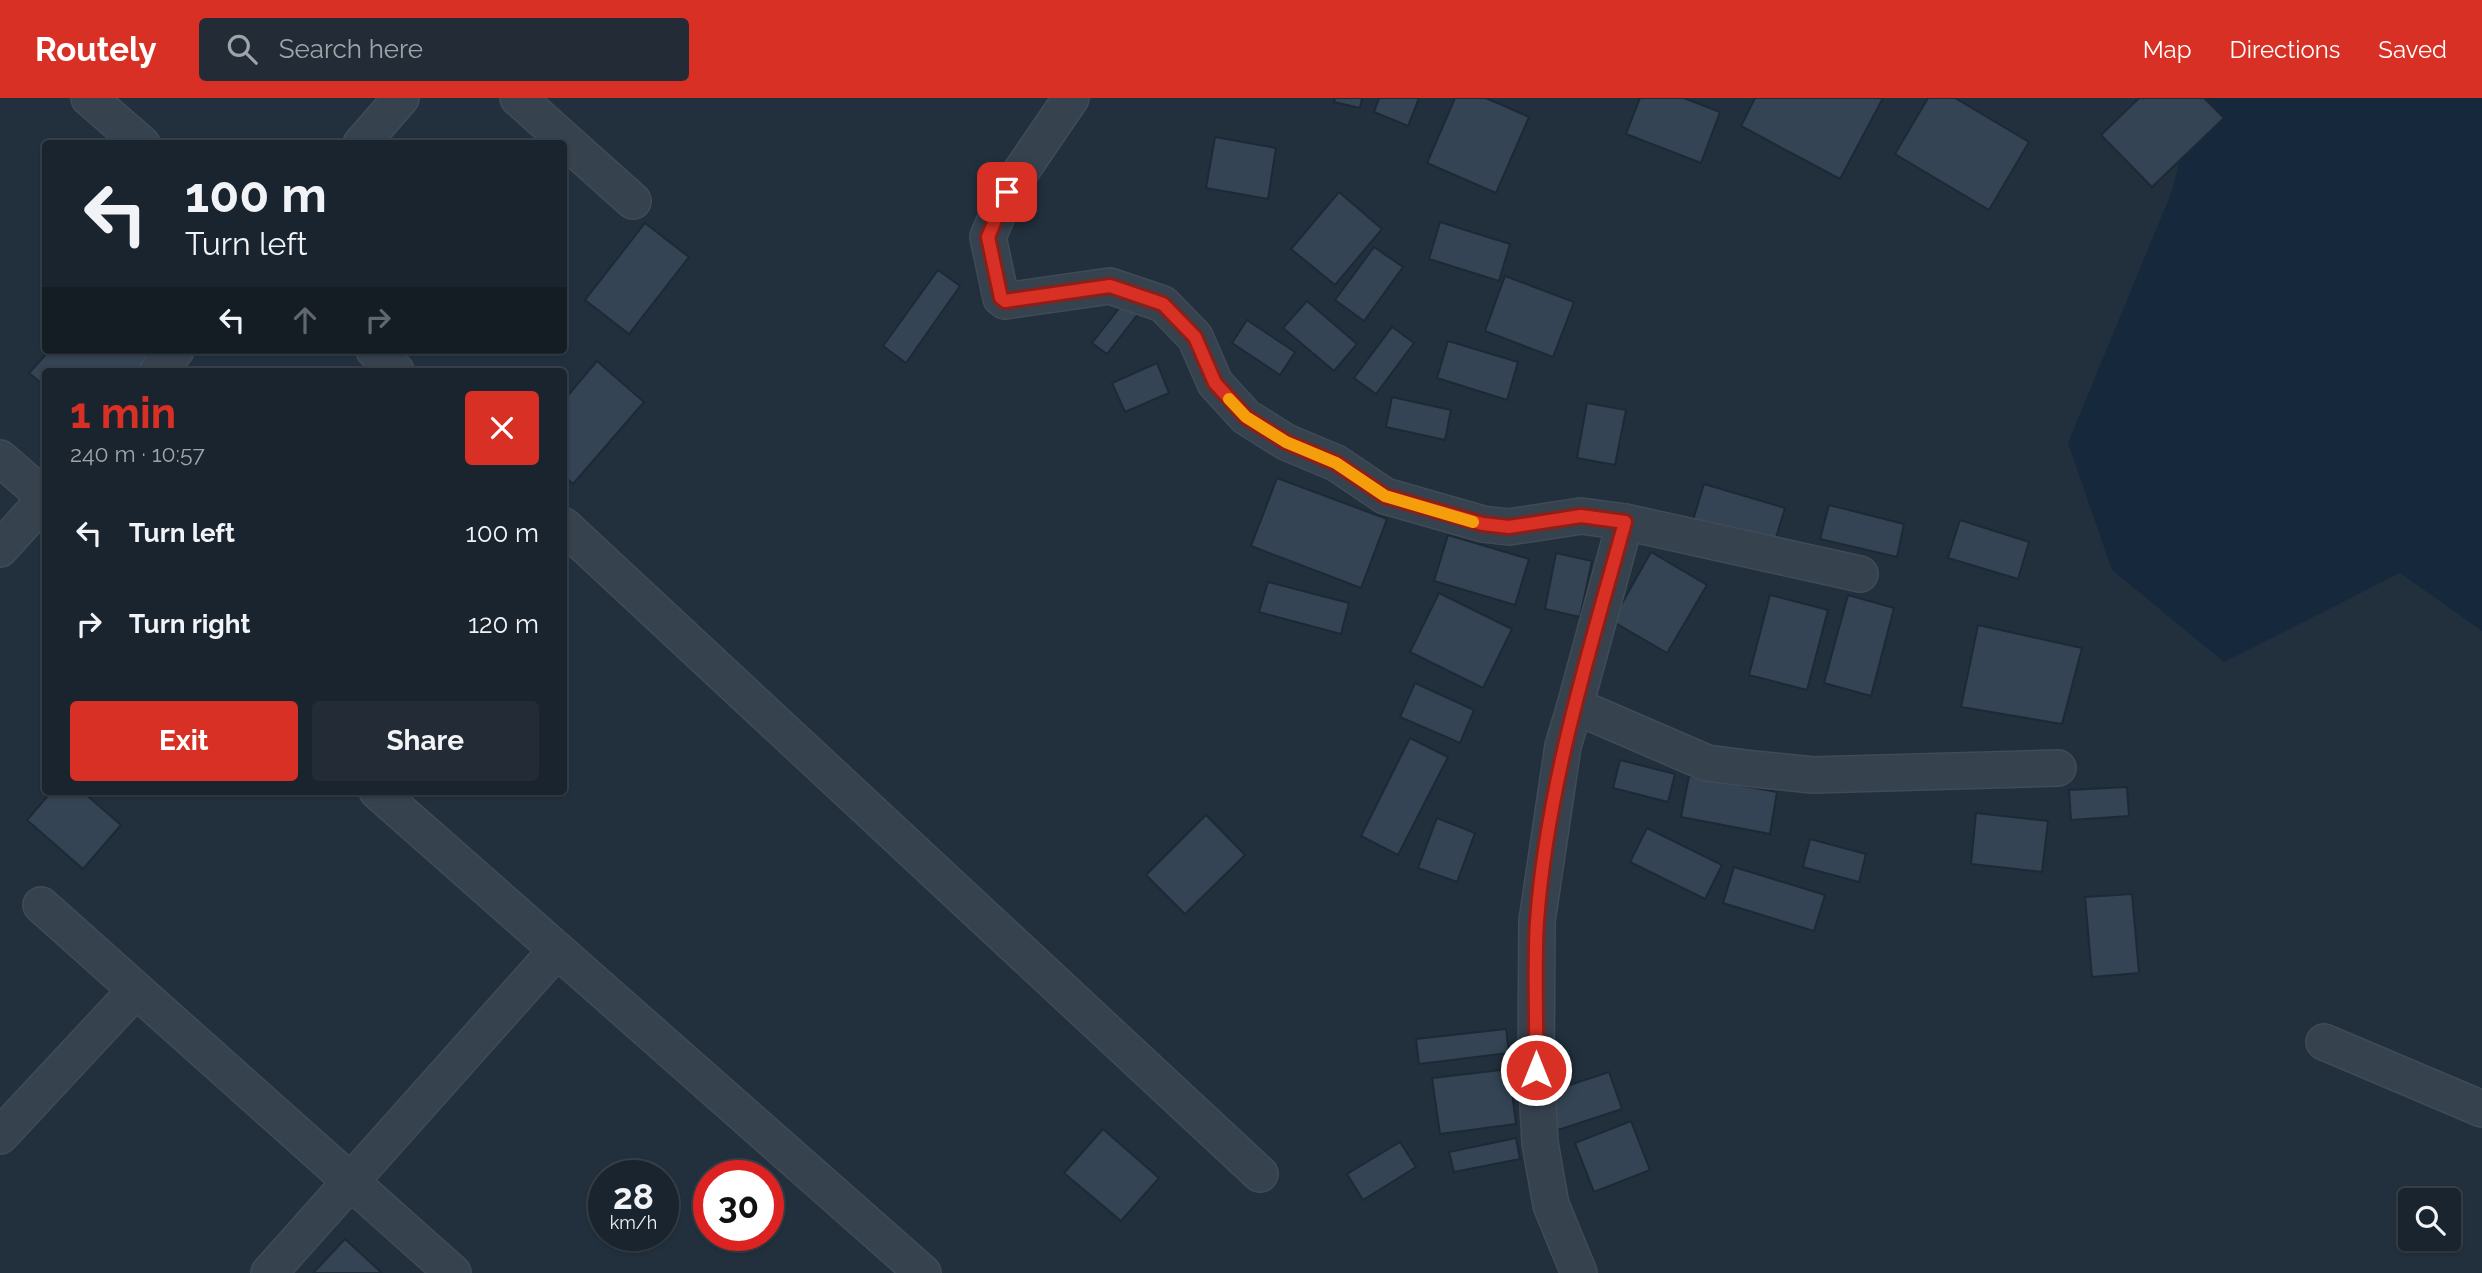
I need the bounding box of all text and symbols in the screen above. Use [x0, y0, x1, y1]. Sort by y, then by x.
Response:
search box [199, 18, 689, 81]
text: Routely [35, 30, 157, 69]
icon: search [223, 30, 261, 68]
text: Search here [279, 34, 423, 64]
text: Map [2143, 35, 2192, 64]
text: Directions [2230, 35, 2340, 64]
text: Saved [2378, 35, 2447, 64]
pin [977, 162, 1037, 222]
text: 100 m [185, 166, 327, 223]
icon: left [70, 168, 161, 259]
icon: arrive [988, 173, 1026, 211]
text: Turn left [185, 225, 307, 262]
icon: left [213, 301, 251, 339]
icon: ahead [286, 301, 324, 339]
icon: right [359, 301, 397, 339]
text: 1 min [70, 389, 176, 438]
button: close [465, 391, 539, 465]
text: 240 m · 10:57 [70, 440, 205, 467]
icon: left [70, 514, 108, 552]
text: Turn left [129, 518, 235, 548]
text: 100 m [466, 518, 539, 548]
icon: right [70, 605, 108, 643]
text: Turn right [129, 609, 250, 639]
text: 120 m [468, 609, 539, 639]
button: Exit [70, 701, 298, 781]
button: Share [312, 701, 539, 781]
position arrow [1499, 1033, 1573, 1107]
speed limit sign: 30 [693, 1160, 784, 1251]
text: 28 [613, 1176, 654, 1217]
map controls [2398, 1188, 2461, 1251]
button: search [2398, 1188, 2461, 1251]
text: km/h [610, 1212, 657, 1233]

